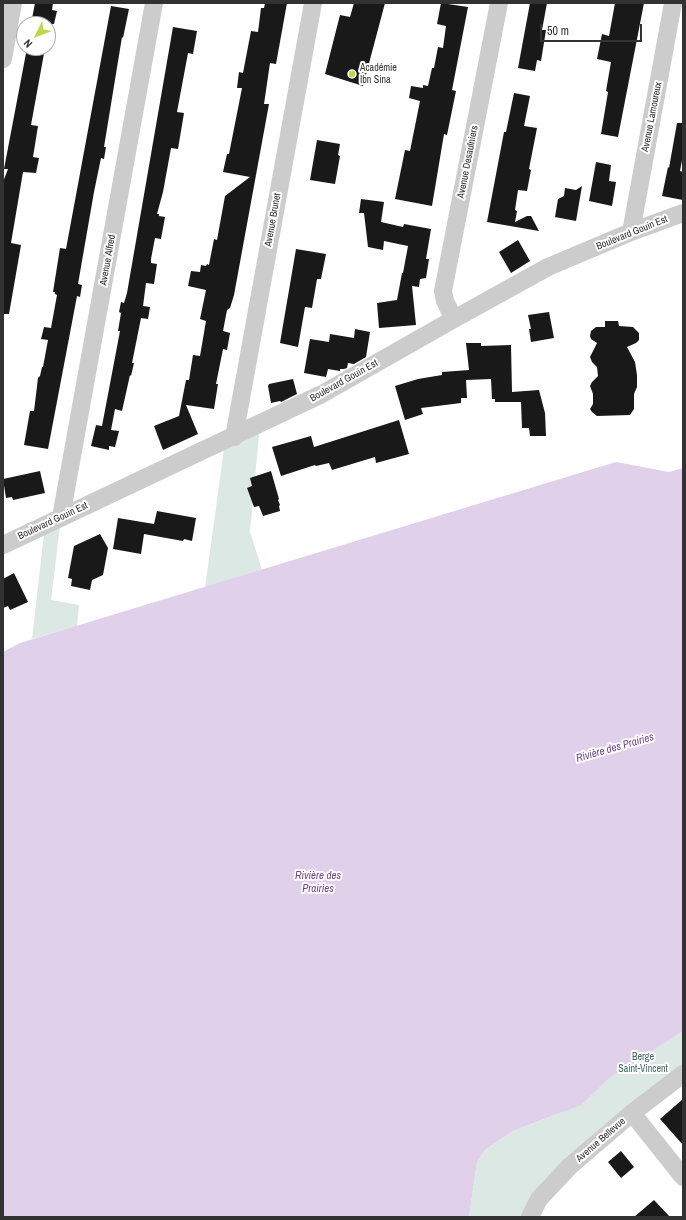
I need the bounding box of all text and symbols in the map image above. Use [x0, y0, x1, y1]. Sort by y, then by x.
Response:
north arrow [16, 16, 56, 56]
scale bar [542, 16, 644, 42]
text: 50 m [547, 23, 569, 39]
text: N [21, 36, 35, 51]
place label: Académie Ibn Sina [360, 62, 397, 86]
marker: Académie Ibn Sina [347, 69, 357, 79]
street label: Avenue Lamoureux [639, 81, 665, 153]
street label: Avenue Desaulniers [455, 125, 481, 199]
street label: Avenue Brunet [262, 192, 284, 248]
street label: Boulevard Gouin Est [595, 213, 669, 253]
street label: Avenue Alfred [98, 234, 118, 286]
street label: Boulevard Gouin Est [308, 357, 380, 405]
street label: Boulevard Gouin Est [16, 500, 90, 542]
water label: Rivière des Prairies [575, 731, 655, 765]
water label: Rivière des Prairies [295, 869, 341, 895]
park label: Berge Saint-Vincent [618, 1051, 668, 1074]
street label: Avenue Bellevue [574, 1115, 628, 1165]

